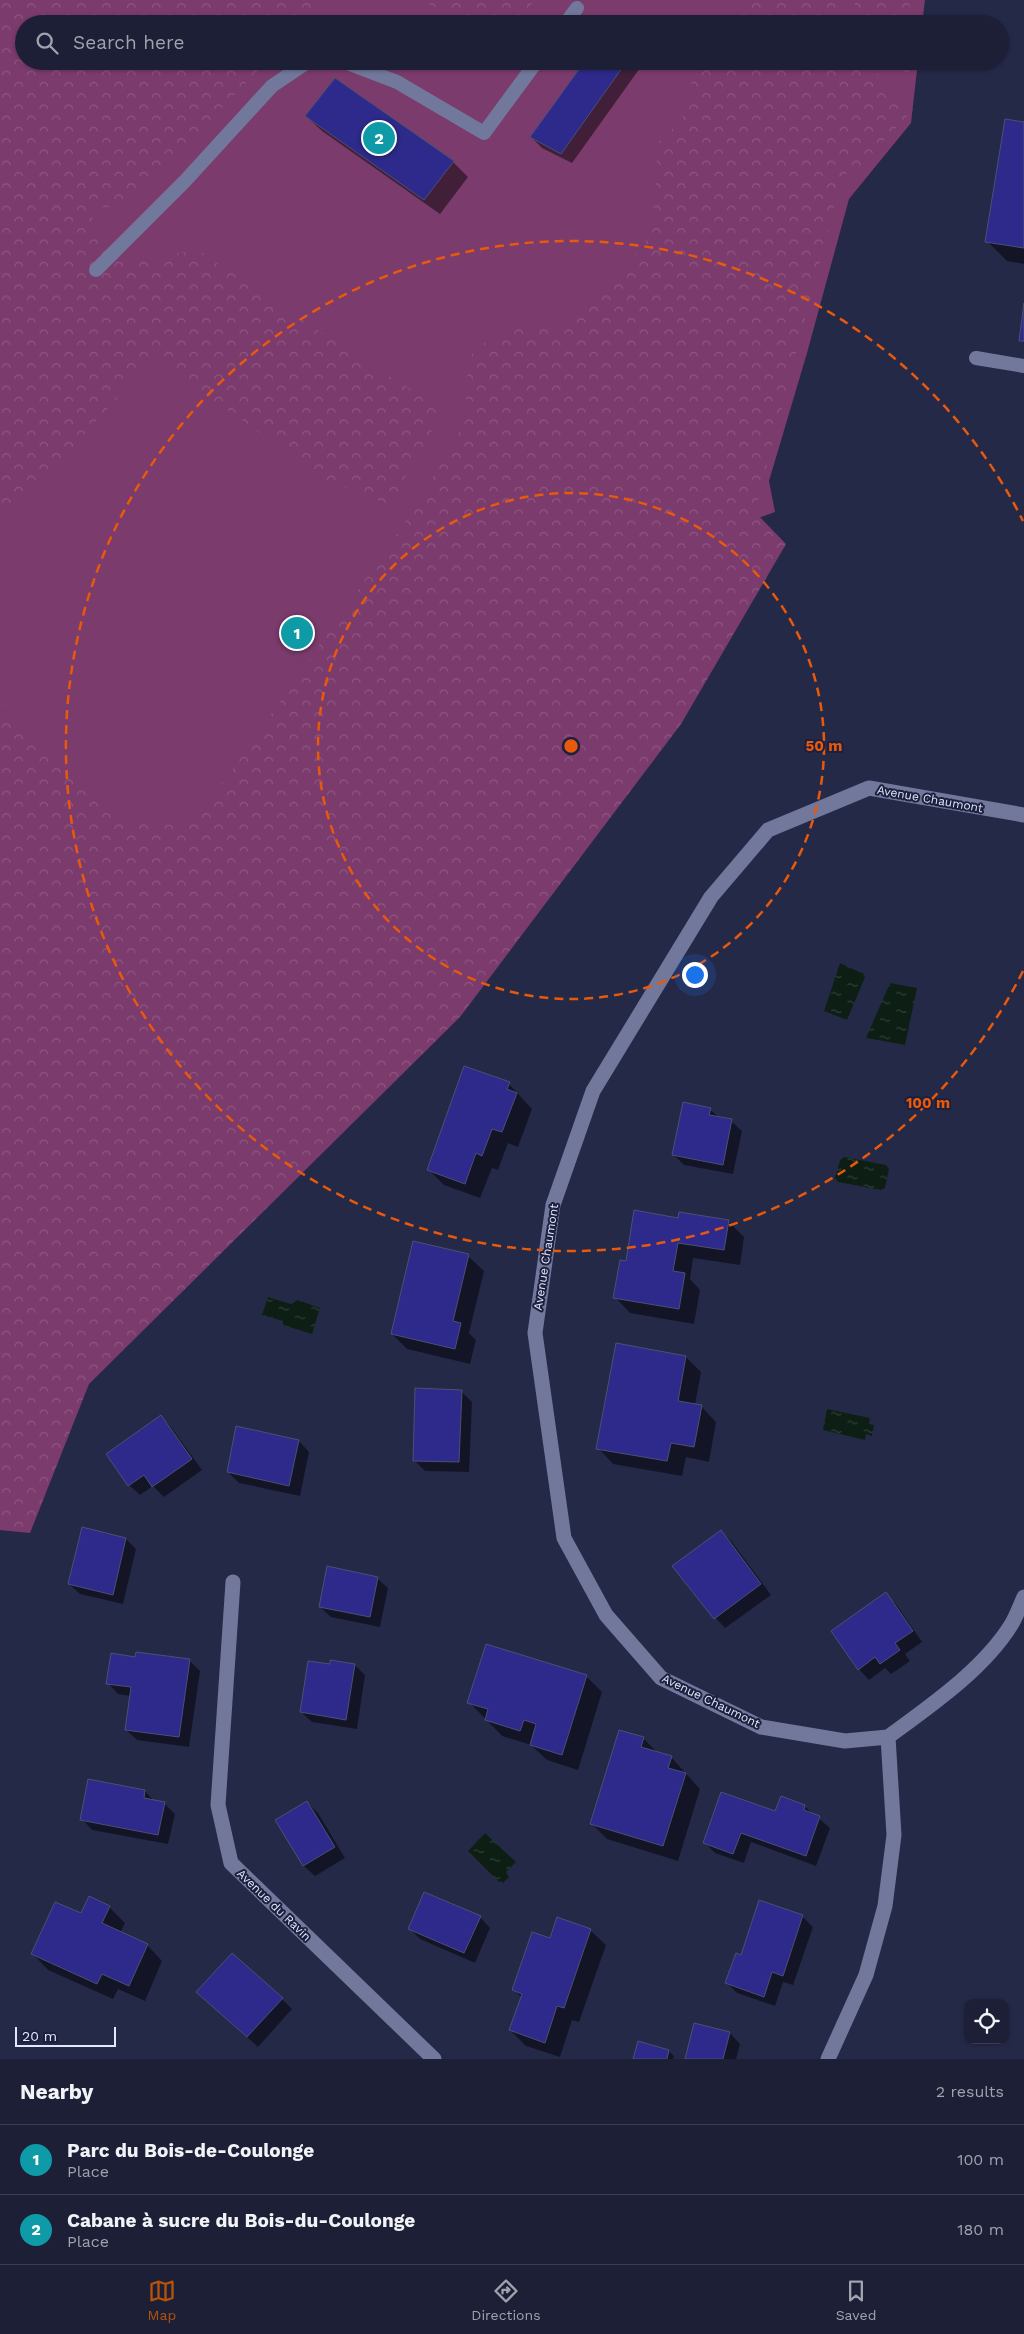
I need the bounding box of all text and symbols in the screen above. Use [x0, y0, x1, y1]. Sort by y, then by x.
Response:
search box [15, 15, 1009, 70]
icon: search [33, 29, 61, 57]
text: Search here [73, 31, 184, 54]
pin: 2 [363, 119, 395, 157]
pin: 1 [281, 614, 313, 652]
centre of rings [562, 737, 580, 755]
text: 50 m [806, 737, 842, 755]
street label: Avenue Chaumont [876, 783, 984, 815]
your location [682, 962, 708, 988]
text: 100 m [906, 1094, 950, 1112]
street label: Avenue Chaumont [531, 1203, 561, 1311]
street label: Avenue Chaumont [660, 1671, 762, 1731]
street label: Avenue du Ravin [234, 1866, 314, 1944]
map controls [964, 1999, 1009, 2044]
button: locate [964, 1999, 1009, 2044]
scale bar [15, 2024, 116, 2047]
text: 20 m [22, 2028, 57, 2044]
text: Nearby [20, 2079, 93, 2104]
text: 2 results [936, 2082, 1004, 2101]
text: Parc du Bois-de-Coulonge [67, 2139, 314, 2162]
text: 1 [33, 2150, 39, 2169]
text: 100 m [957, 2150, 1004, 2169]
text: Place [67, 2162, 109, 2181]
text: Cabane à sucre du Bois-du-Coulonge [67, 2209, 415, 2232]
text: 2 [31, 2220, 41, 2239]
text: 180 m [957, 2220, 1004, 2239]
text: Place [67, 2232, 109, 2251]
tab: Map [148, 2277, 176, 2323]
tab: Directions [471, 2277, 541, 2323]
tab: Saved [836, 2277, 876, 2323]

